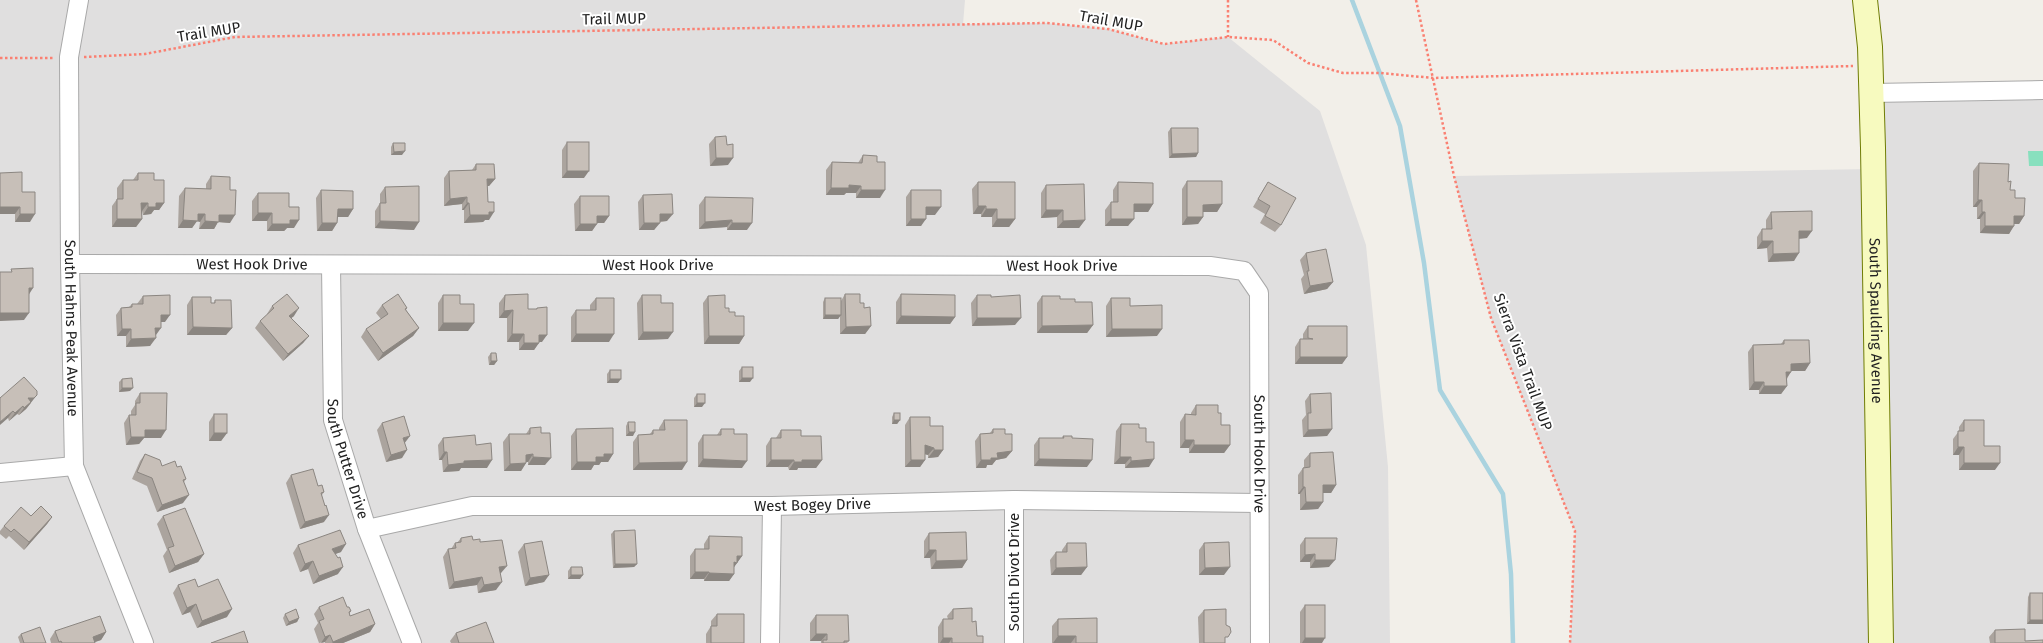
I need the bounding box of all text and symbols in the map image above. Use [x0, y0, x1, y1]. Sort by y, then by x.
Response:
street label: Trail MUP [1078, 7, 1144, 35]
street label: Trail MUP [582, 9, 646, 29]
street label: Trail MUP [176, 18, 242, 46]
street label: South Spaulding Avenue [1865, 238, 1886, 404]
street label: South Hahns Peak Avenue [61, 240, 82, 417]
street label: West Hook Drive [196, 255, 308, 273]
street label: West Hook Drive [602, 256, 714, 274]
street label: West Hook Drive [1006, 257, 1118, 275]
street label: Sierra Vista Trail MUP [1490, 291, 1556, 433]
street label: South Hook Drive [1250, 395, 1269, 513]
street label: South Putter Drive [324, 398, 372, 521]
street label: West Bogey Drive [754, 495, 871, 515]
street label: South Divot Drive [1005, 513, 1023, 631]

